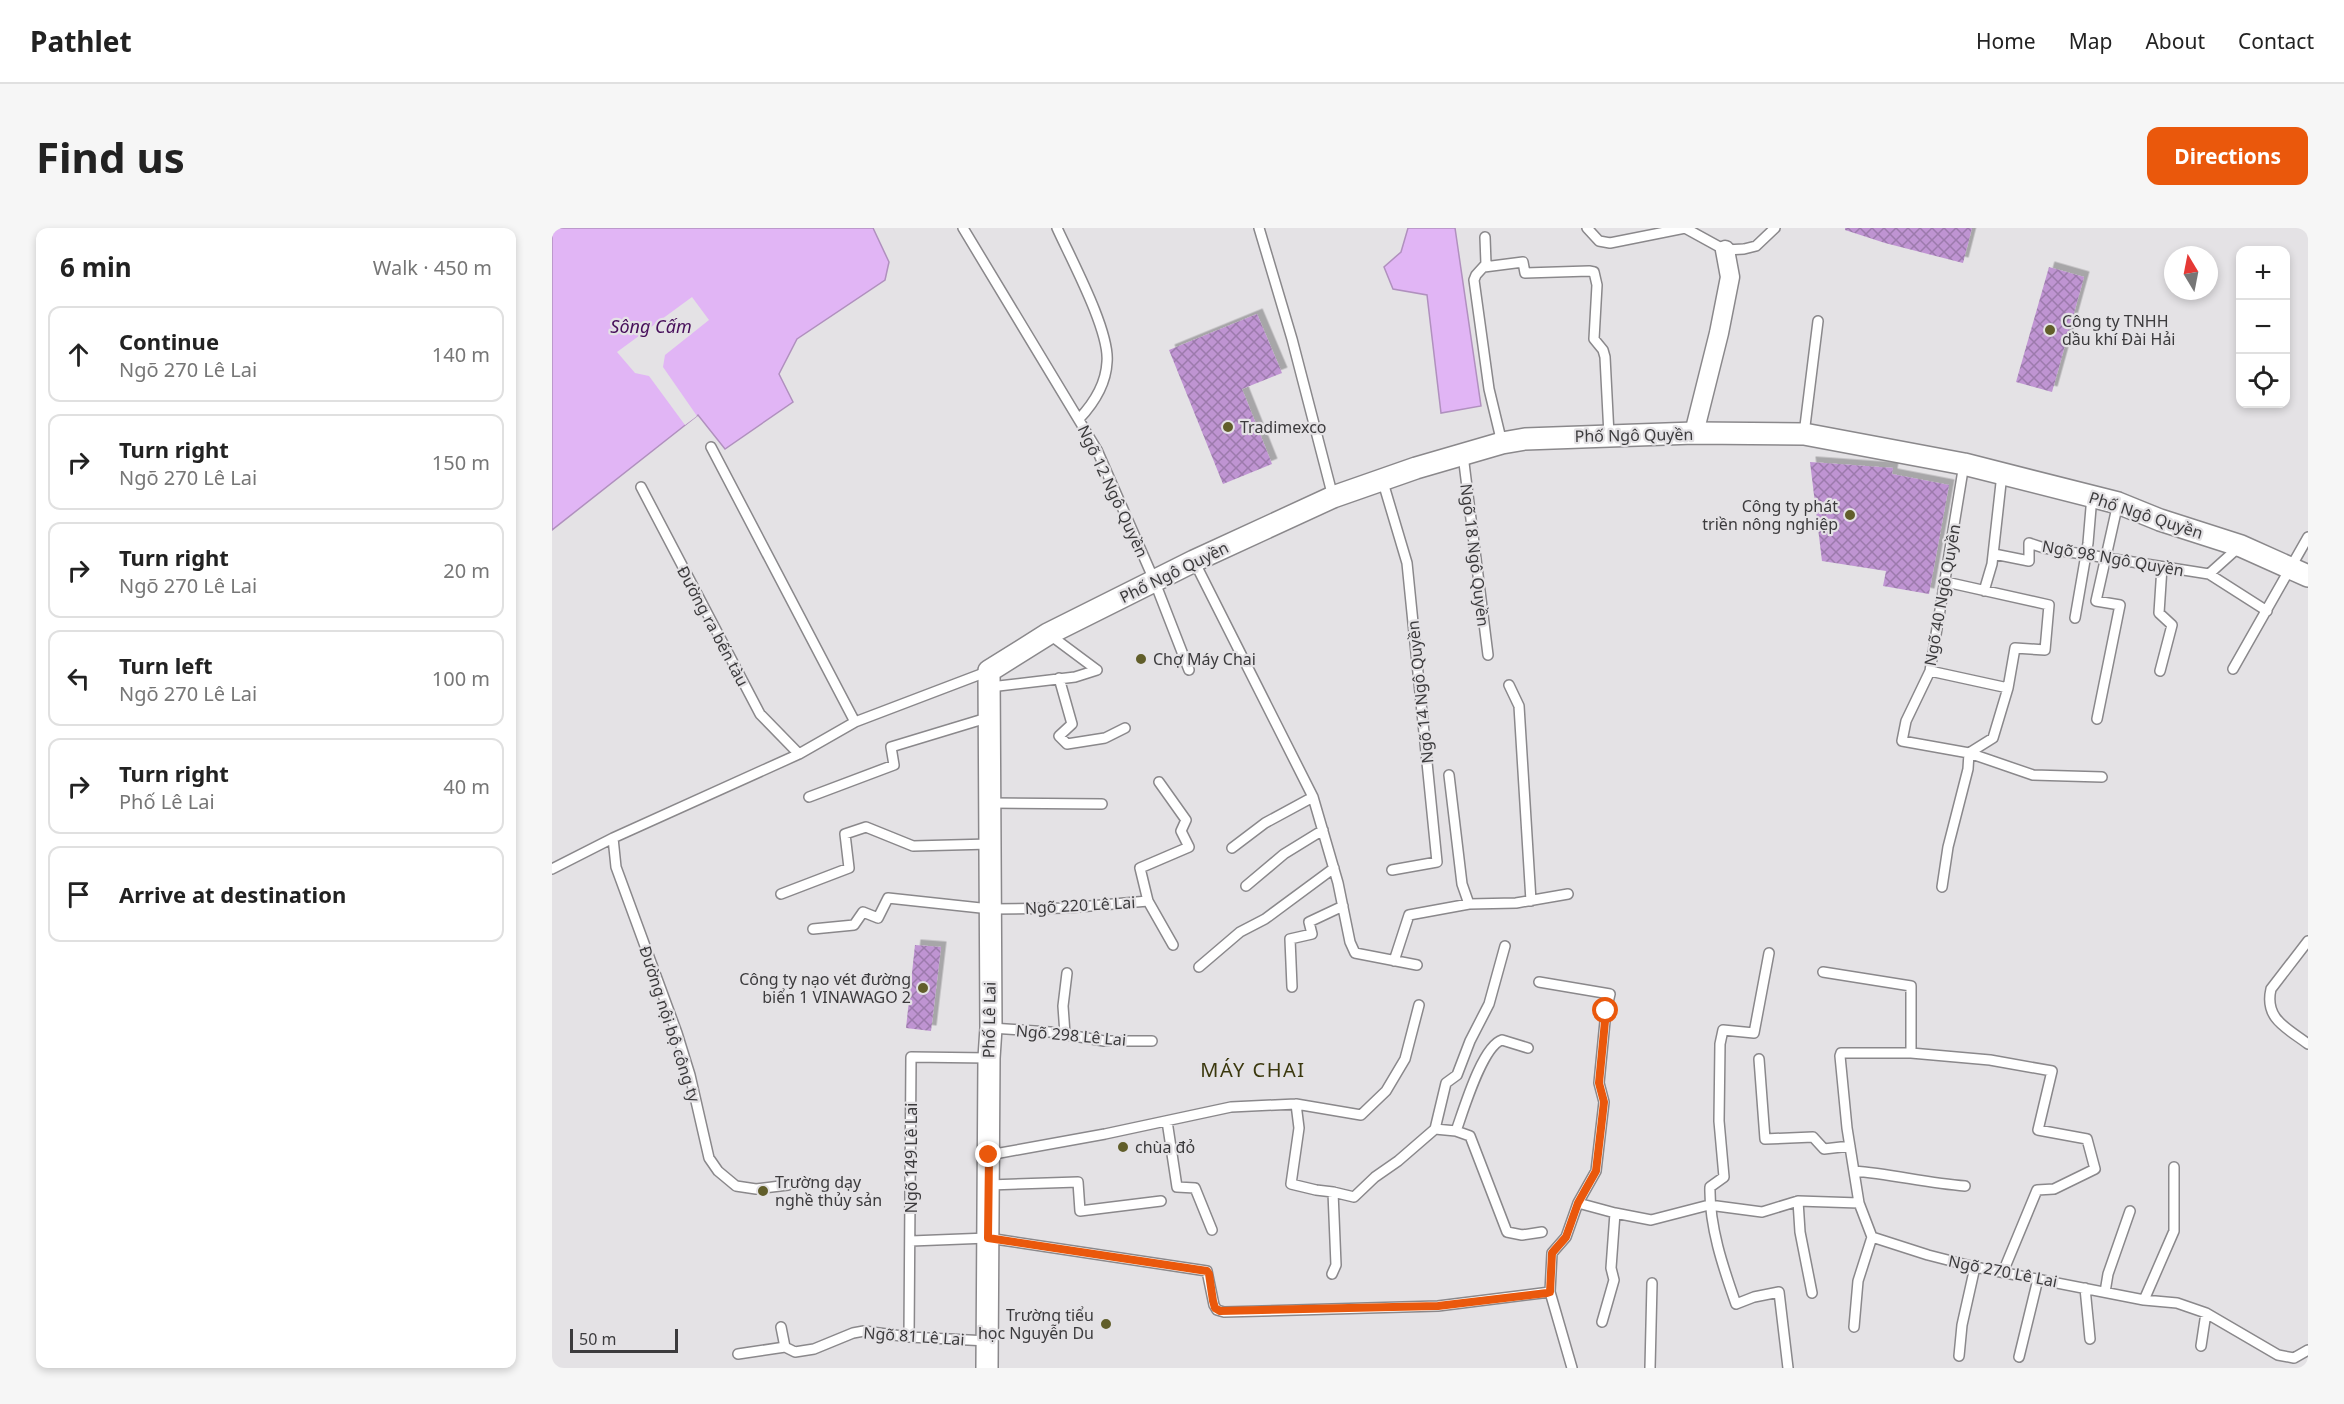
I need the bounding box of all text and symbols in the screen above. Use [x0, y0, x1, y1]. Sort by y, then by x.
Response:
text: Pathlet [30, 22, 132, 60]
text: Home [1976, 27, 2036, 55]
text: Map [2069, 27, 2112, 55]
text: About [2145, 27, 2205, 55]
text: Contact [2238, 27, 2314, 55]
button: Directions [2147, 127, 2308, 185]
text: Find us [36, 128, 185, 185]
north arrow [2164, 246, 2218, 300]
map controls [2236, 246, 2290, 408]
button: + [2236, 246, 2290, 300]
text: 6 min [60, 249, 132, 285]
text: Walk · 450 m [373, 254, 492, 281]
button: − [2236, 300, 2290, 354]
place label: Công ty TNHH dầu khí Đài Hải [2062, 310, 2176, 350]
water label: Sông Cấm [610, 314, 692, 338]
marker: Công ty TNHH dầu khí Đài Hải [2043, 323, 2057, 337]
text: Continue [119, 326, 219, 356]
icon: ahead [62, 338, 95, 371]
text: 140 m [432, 341, 490, 368]
button: locate [2236, 354, 2290, 408]
text: Ngõ 270 Lê Lai [119, 356, 257, 383]
place label: Tradimexco [1240, 416, 1327, 438]
marker: Tradimexco [1221, 420, 1235, 434]
street label: Ngõ 12 Ngô Quyền [1073, 421, 1153, 561]
street label: Phố Ngô Quyền [1574, 423, 1694, 447]
text: Turn right [119, 434, 229, 464]
icon: right [62, 446, 95, 479]
text: 150 m [432, 449, 490, 476]
text: Ngõ 270 Lê Lai [119, 464, 257, 491]
street label: Ngõ 18 Ngô Quyền [1455, 482, 1495, 628]
street label: Phố Ngô Quyền [2086, 486, 2206, 544]
place label: Công ty phát triền nông nghiệp [1702, 495, 1838, 535]
marker: Công ty phát triền nông nghiệp [1843, 508, 1857, 522]
street label: Ngõ 40 Ngô Quyền [1919, 522, 1965, 668]
street label: Ngõ 98 Ngô Quyền [2040, 535, 2186, 581]
street label: Phố Ngô Quyền [1116, 536, 1232, 608]
text: Turn right [119, 542, 229, 572]
icon: right [62, 554, 95, 587]
text: 20 m [443, 557, 490, 584]
street label: Đường ra bến tàu [672, 562, 754, 690]
text: Ngõ 270 Lê Lai [119, 572, 257, 599]
street label: Ngõ 14 Ngô Quyền [1402, 619, 1438, 765]
place label: Chợ Máy Chai [1153, 648, 1256, 670]
text: Turn left [119, 650, 213, 680]
marker: Chợ Máy Chai [1134, 652, 1148, 666]
icon: left [62, 662, 95, 695]
text: 100 m [432, 665, 490, 692]
text: Ngõ 270 Lê Lai [119, 680, 257, 707]
text: Turn right [119, 758, 229, 788]
icon: right [62, 770, 95, 803]
text: 40 m [443, 773, 490, 800]
text: Phố Lê Lai [119, 788, 215, 815]
icon: arrive [62, 878, 95, 911]
text: Arrive at destination [119, 879, 346, 909]
street label: Ngõ 220 Lê Lai [1024, 891, 1136, 919]
street label: Đường nội bộ công ty [634, 943, 706, 1106]
place label: Công ty nạo vét đường biển 1 VINAWAGO 2 [739, 968, 911, 1008]
marker: Công ty nạo vét đường biển 1 VINAWAGO 2 [916, 981, 930, 995]
street label: Phố Lê Lai [977, 982, 1001, 1058]
route start [1592, 997, 1618, 1023]
street label: Ngõ 298 Lê Lai [1015, 1019, 1127, 1051]
district label: MÁY CHAI [1200, 1056, 1306, 1083]
street label: Ngõ 149 Lê Lai [900, 1103, 922, 1213]
place label: chùa đỏ [1135, 1136, 1195, 1158]
marker: chùa đỏ [1116, 1140, 1130, 1154]
route end [975, 1141, 1001, 1167]
place label: Trường dạy nghề thủy sản [775, 1171, 882, 1211]
marker: Trường dạy nghề thủy sản [756, 1184, 770, 1198]
street label: Ngõ 270 Lê Lai [1947, 1250, 2059, 1292]
place label: Trường tiểu học Nguyễn Du [978, 1304, 1094, 1344]
marker: Trường tiểu học Nguyễn Du [1099, 1317, 1113, 1331]
street label: Ngõ 81 Lê Lai [863, 1321, 965, 1351]
scale bar [570, 1326, 678, 1354]
text: 50 m [579, 1328, 616, 1350]

